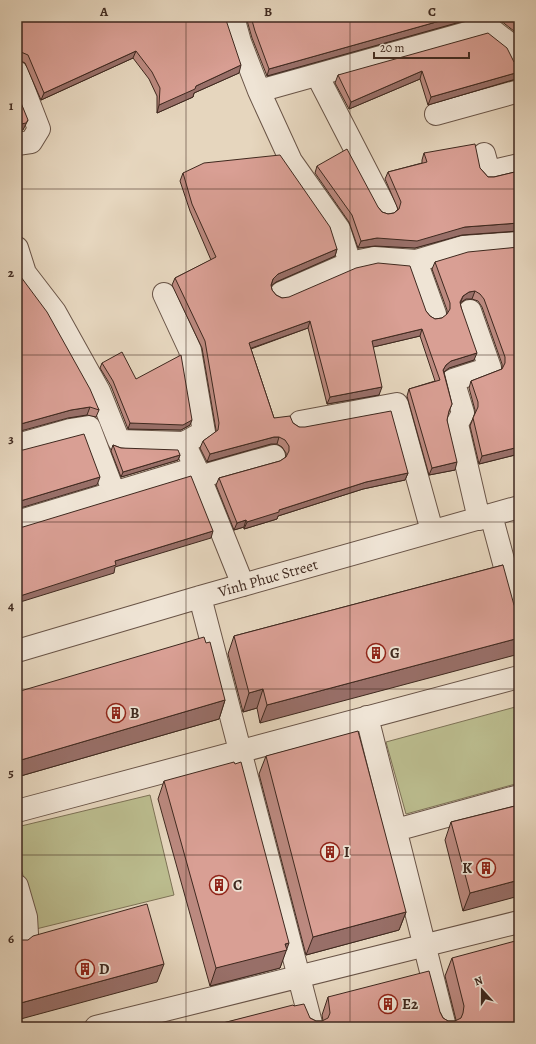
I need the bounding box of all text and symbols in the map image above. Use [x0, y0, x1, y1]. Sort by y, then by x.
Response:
text: A [99, 3, 109, 20]
text: B [264, 3, 272, 20]
text: C [428, 3, 436, 20]
scale bar [374, 34, 469, 60]
text: 20 m [380, 40, 404, 56]
text: 1 [9, 97, 14, 114]
text: 2 [8, 264, 15, 281]
text: 3 [8, 430, 14, 447]
street label: Vinh Phuc Street [215, 554, 320, 602]
text: 4 [8, 597, 14, 614]
building icon: G [365, 642, 387, 664]
place label: G [390, 643, 400, 663]
building icon: B [105, 702, 127, 724]
place label: B [130, 703, 139, 723]
text: 5 [8, 764, 14, 781]
building icon: I [319, 841, 341, 863]
place label: I [344, 842, 349, 862]
building icon: K [475, 857, 497, 879]
place label: K [462, 858, 472, 878]
building icon: C [208, 874, 230, 896]
place label: C [233, 875, 242, 895]
text: 6 [8, 930, 14, 947]
building icon: D [74, 958, 96, 980]
place label: D [99, 959, 109, 979]
north arrow [462, 970, 502, 1010]
text: N [472, 973, 485, 990]
building icon: E2 [377, 993, 399, 1015]
place label: E2 [402, 994, 419, 1014]

